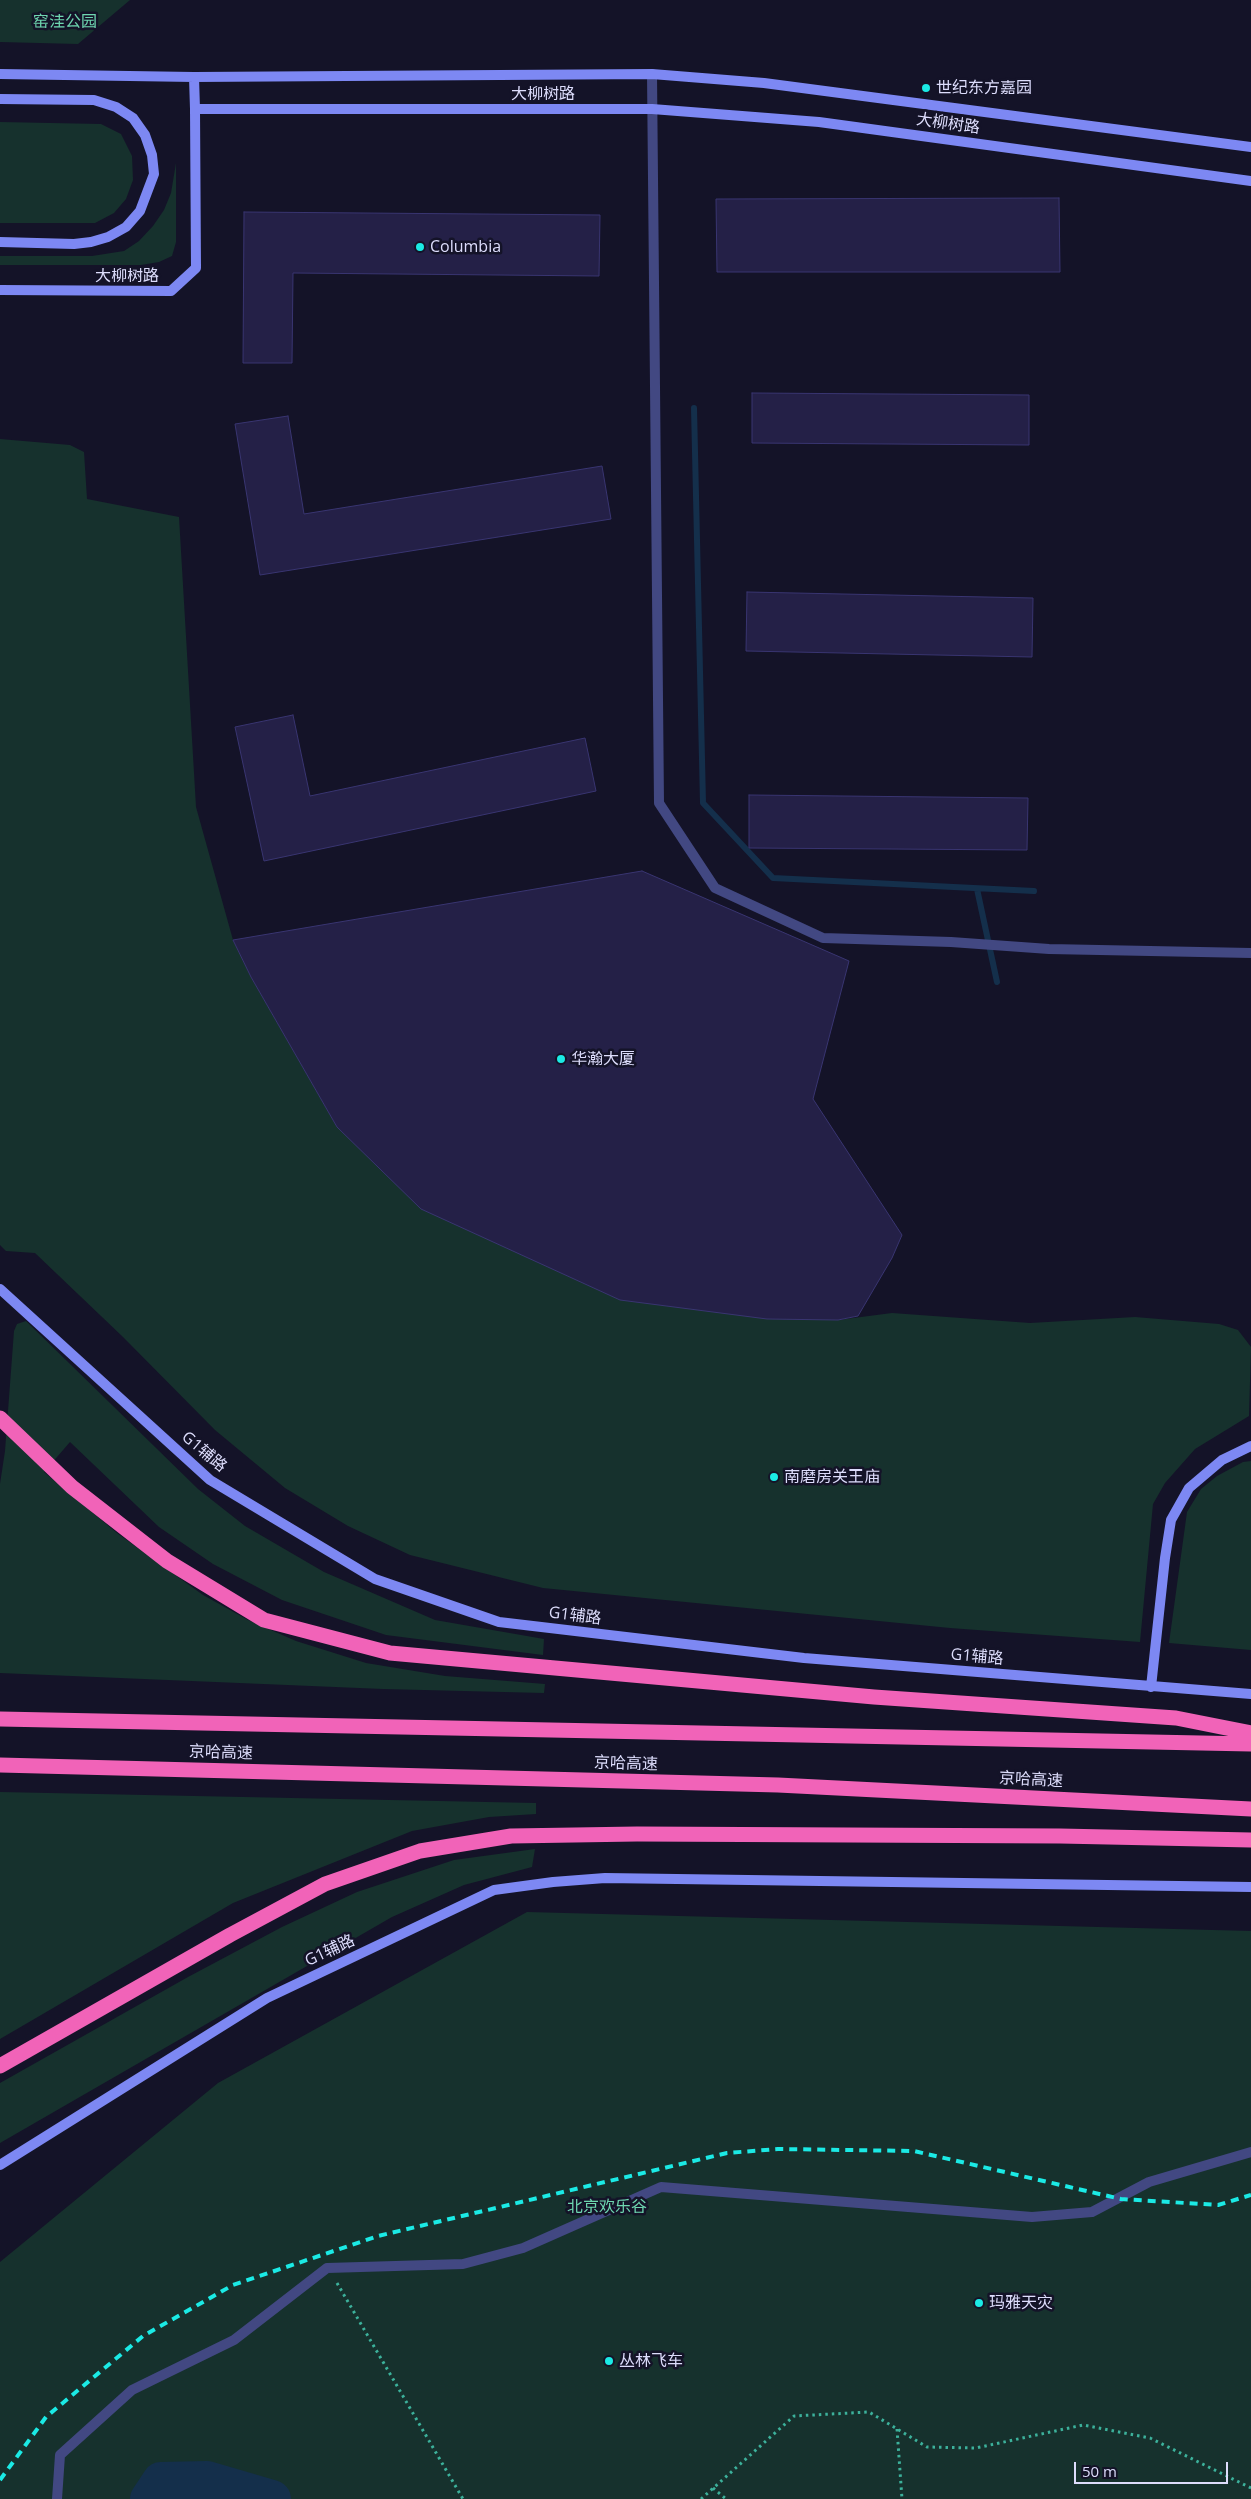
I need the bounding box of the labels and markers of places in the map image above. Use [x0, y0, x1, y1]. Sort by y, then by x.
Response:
place label: 世纪东方嘉园 [936, 78, 1032, 98]
marker: 世纪东方嘉园 [920, 82, 932, 94]
place label: Columbia [430, 237, 501, 257]
marker: Columbia [414, 241, 426, 253]
place label: 华瀚大厦 [571, 1049, 635, 1069]
marker: 华瀚大厦 [555, 1053, 567, 1065]
place label: 南磨房关王庙 [784, 1467, 880, 1487]
marker: 南磨房关王庙 [768, 1471, 780, 1483]
place label: 玛雅天灾 [989, 2293, 1053, 2313]
marker: 玛雅天灾 [973, 2297, 985, 2309]
place label: 丛林飞车 [619, 2351, 683, 2371]
marker: 丛林飞车 [603, 2355, 615, 2367]

